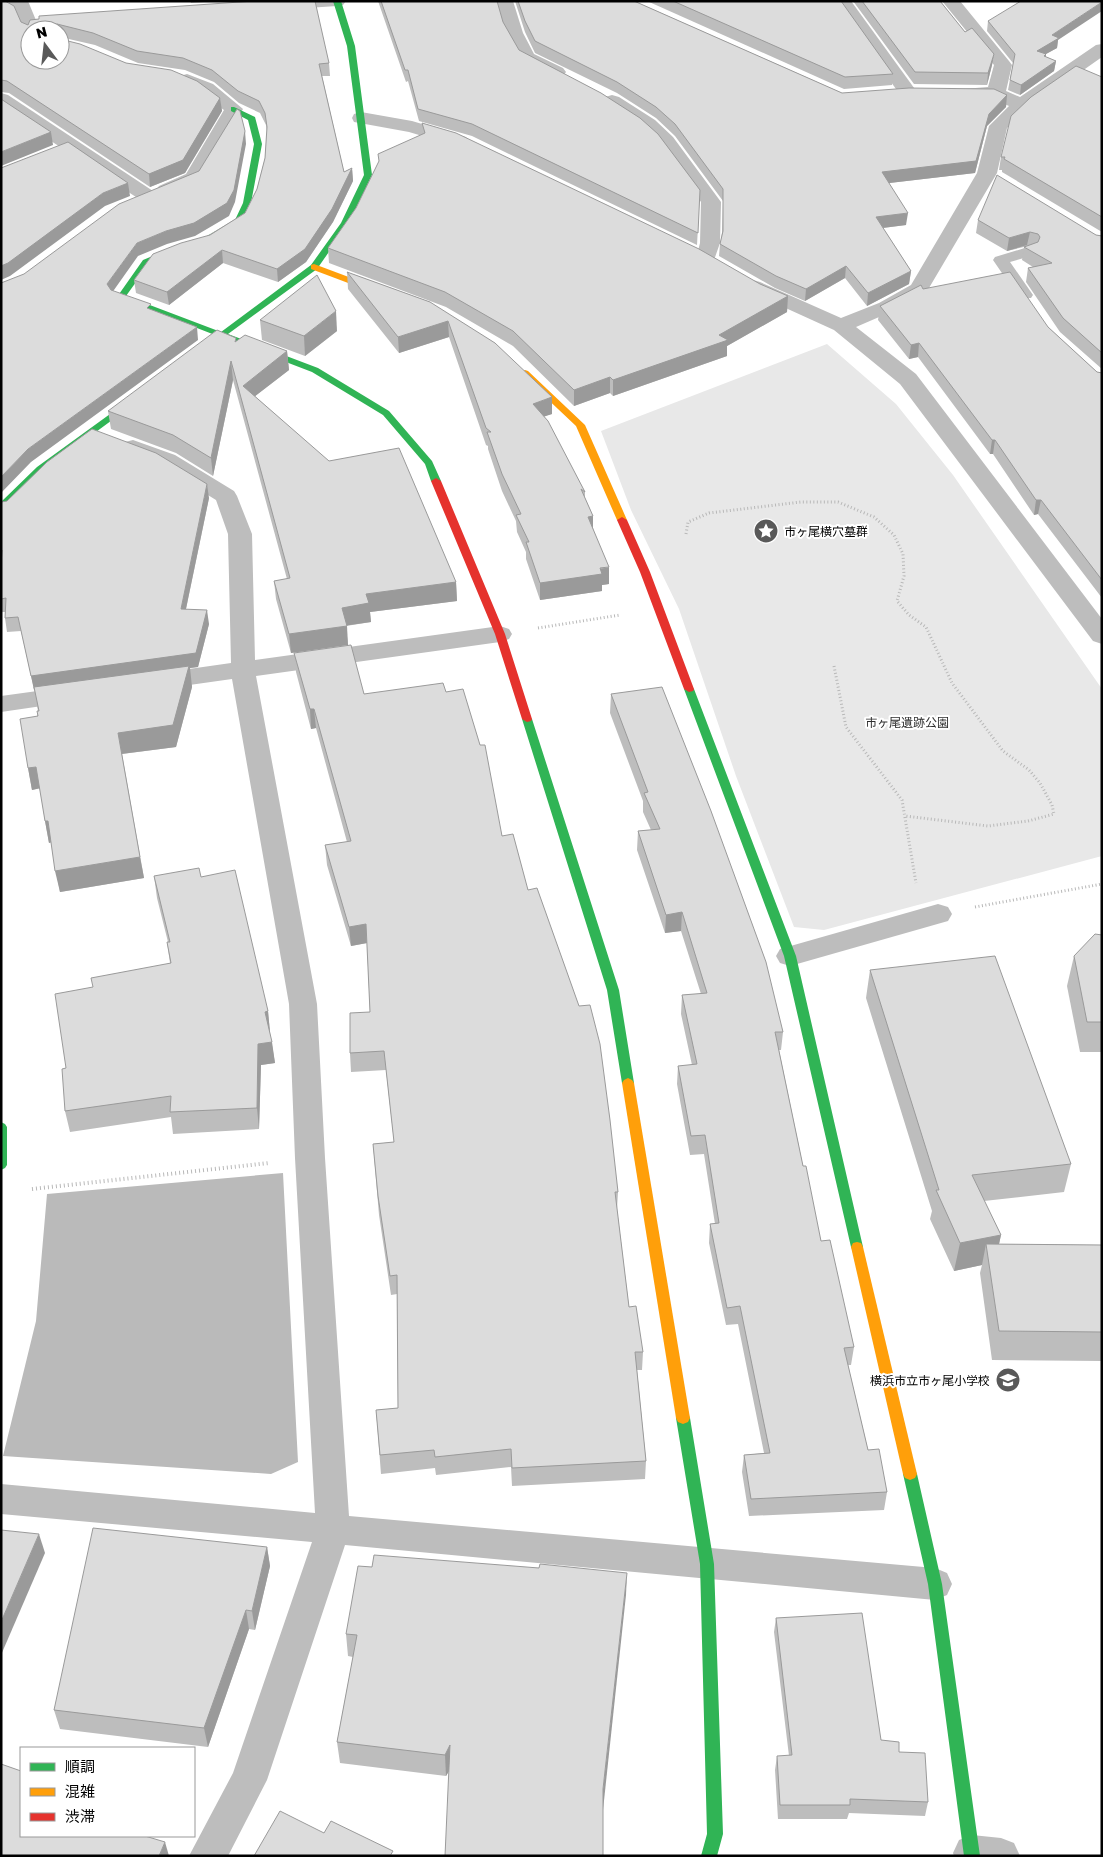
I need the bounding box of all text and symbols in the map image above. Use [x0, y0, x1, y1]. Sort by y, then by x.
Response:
north arrow [20, 20, 70, 70]
text: N [34, 22, 49, 42]
place icon: 市ヶ尾横穴墓群 [753, 518, 779, 544]
place label: 市ヶ尾横穴墓群 [784, 524, 868, 539]
park label: 市ヶ尾遺跡公園 [865, 715, 949, 730]
school or university icon: 横浜市立市ヶ尾小学校 [995, 1367, 1021, 1393]
place label: 横浜市立市ヶ尾小学校 [870, 1373, 990, 1388]
legend [20, 1747, 195, 1837]
text: 順調 [65, 1757, 95, 1775]
text: 混雑 [65, 1782, 95, 1800]
text: 渋滞 [65, 1807, 95, 1825]

